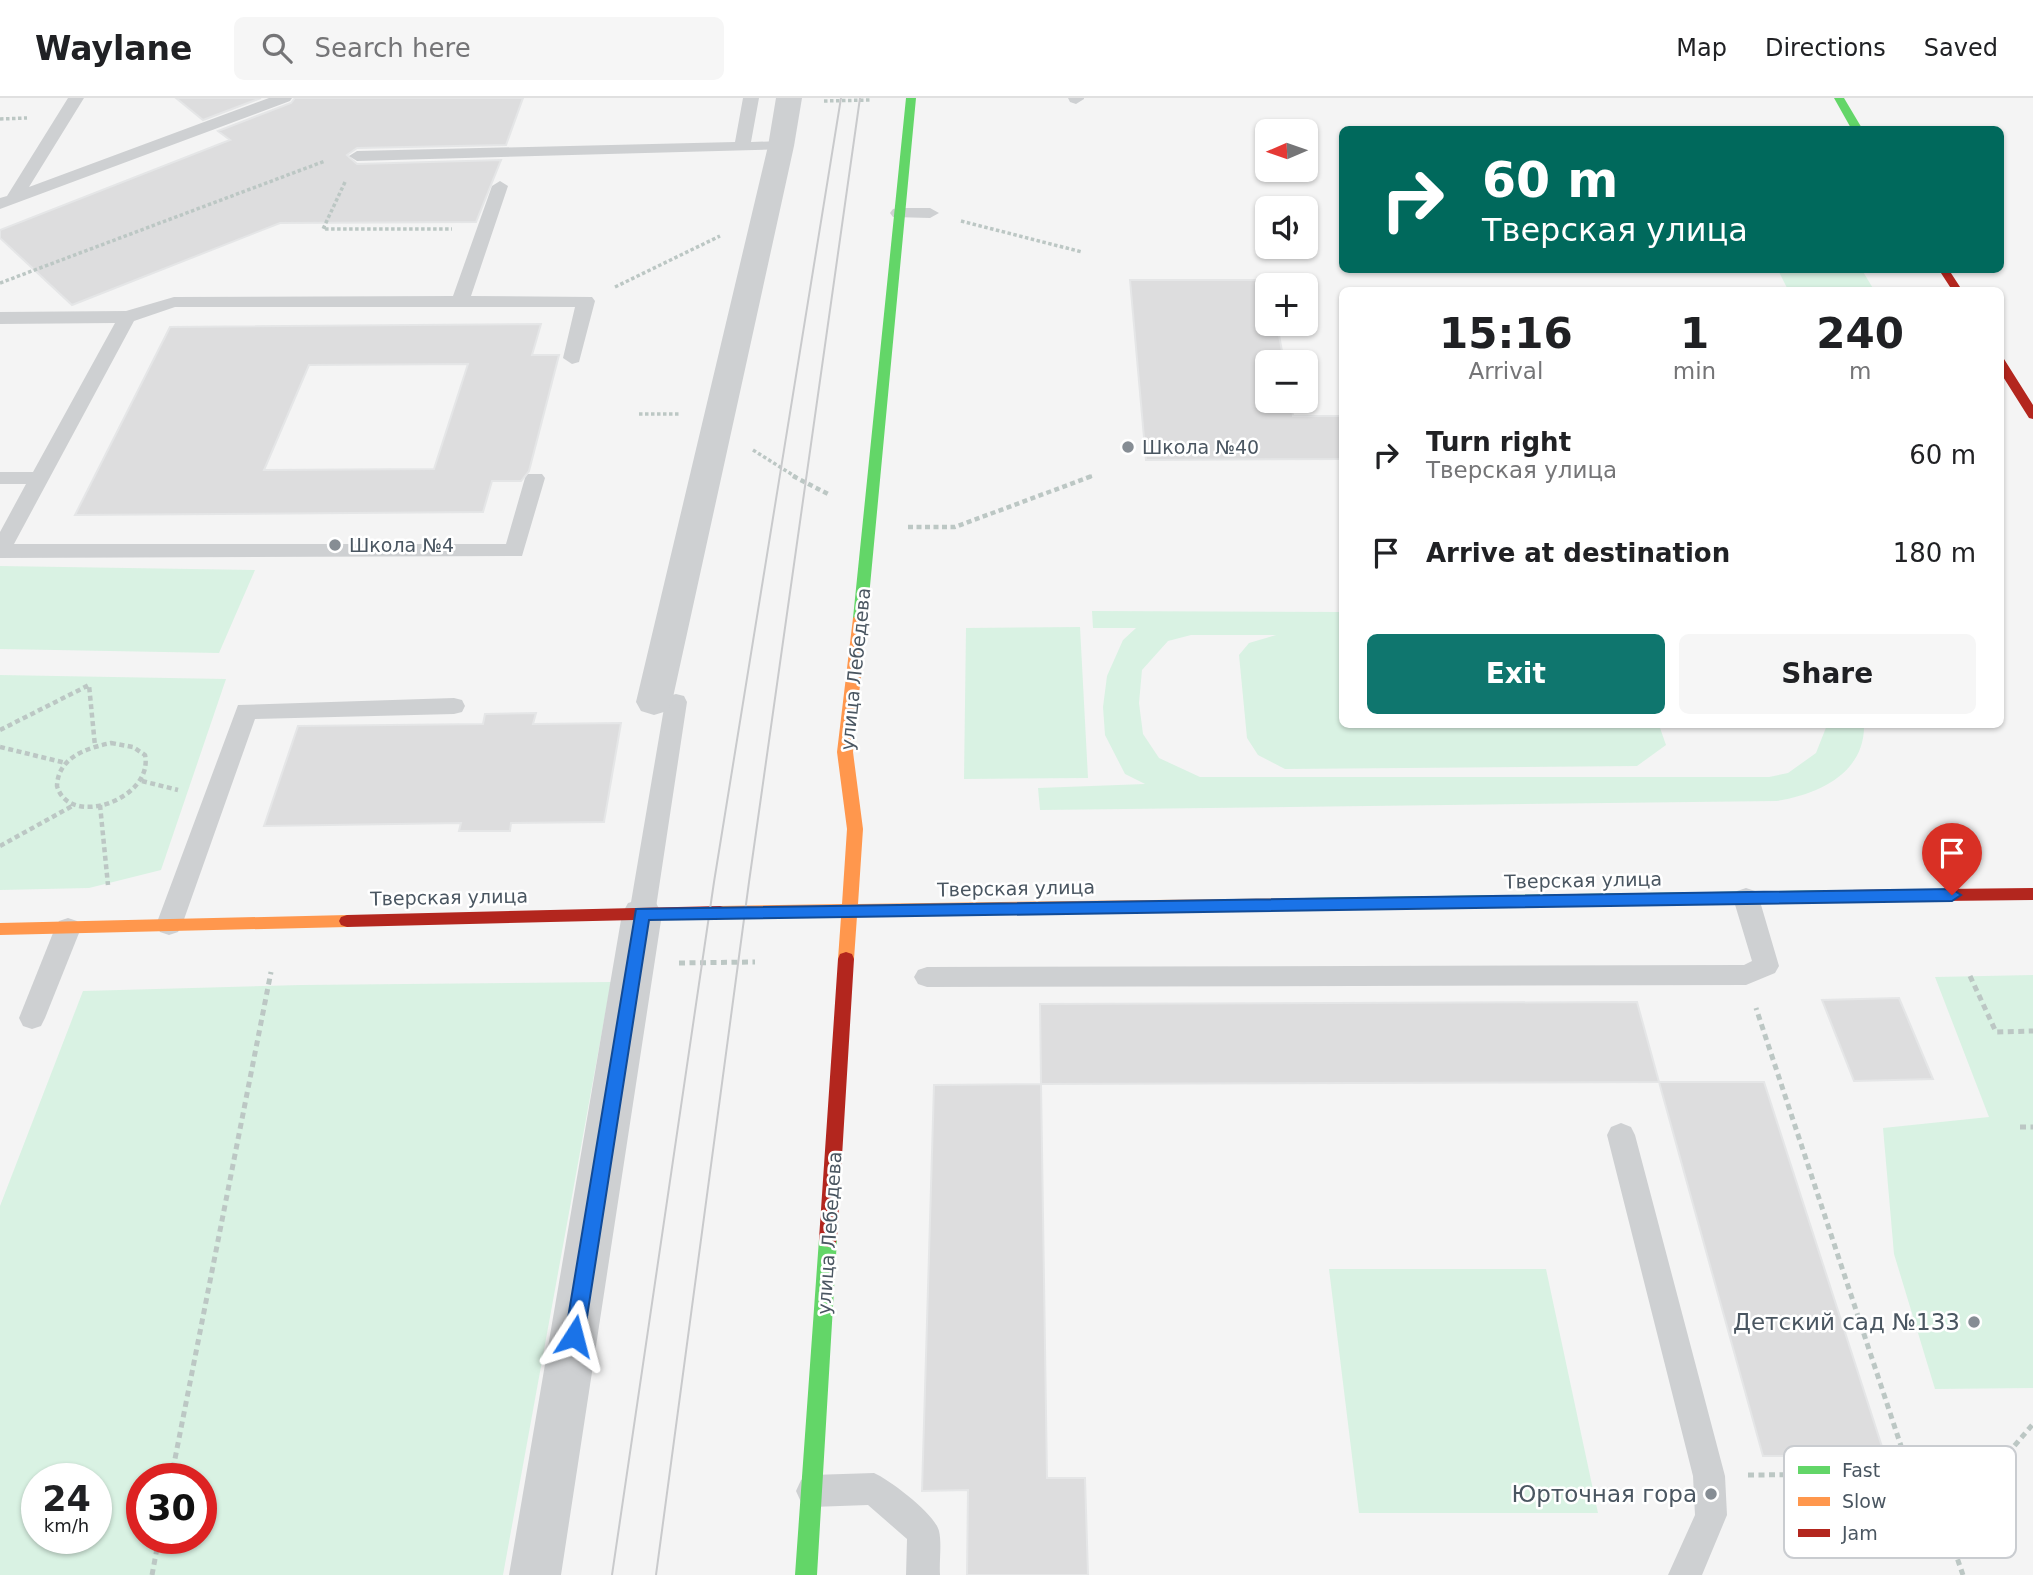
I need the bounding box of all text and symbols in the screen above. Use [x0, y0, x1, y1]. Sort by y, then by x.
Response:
search box [234, 17, 724, 80]
text: Waylane [35, 29, 192, 68]
icon: search [258, 29, 296, 67]
text: Search here [314, 33, 471, 63]
text: Map [1676, 34, 1727, 62]
text: Directions [1765, 34, 1886, 62]
text: Saved [1924, 34, 1998, 62]
north arrow [1255, 119, 1318, 182]
map controls [1255, 119, 1318, 413]
text: 60 m [1482, 152, 1618, 209]
icon: right [1367, 154, 1458, 245]
button: sound [1255, 196, 1318, 259]
text: Тверская улица [1482, 211, 1748, 249]
button: + [1255, 273, 1318, 336]
text: 15:16 [1439, 309, 1573, 358]
text: 1 [1680, 309, 1709, 358]
text: 240 [1816, 309, 1904, 358]
button: − [1255, 350, 1318, 413]
text: Arrival [1469, 358, 1543, 384]
text: min [1673, 358, 1716, 384]
text: m [1849, 358, 1871, 384]
text: Turn right [1426, 427, 1571, 457]
place label: Школа №40 [1142, 436, 1259, 458]
icon: right [1367, 436, 1405, 474]
marker: Школа №40 [1120, 439, 1136, 455]
text: 60 m [1909, 440, 1976, 470]
text: Тверская улица [1426, 457, 1617, 483]
place label: Школа №4 [349, 534, 454, 556]
icon: arrive [1367, 534, 1405, 572]
marker: Школа №4 [327, 537, 343, 553]
text: Arrive at destination [1426, 538, 1730, 568]
text: 180 m [1893, 538, 1976, 568]
street label: улица Лебедева [836, 587, 874, 751]
button: Exit [1367, 634, 1665, 714]
button: Share [1679, 634, 1976, 714]
pin [1922, 823, 1982, 895]
icon: arrive [1933, 834, 1971, 872]
street label: Тверская улица [1503, 868, 1662, 892]
street label: Тверская улица [936, 876, 1095, 900]
street label: Тверская улица [369, 885, 528, 909]
street label: улица Лебедева [812, 1151, 846, 1315]
position arrow [537, 1299, 611, 1373]
place label: Детский сад №133 [1733, 1309, 1960, 1335]
marker: Детский сад №133 [1966, 1314, 1982, 1330]
legend [1784, 1446, 2016, 1558]
text: Fast [1842, 1459, 1880, 1481]
speed limit sign: 30 [126, 1463, 217, 1554]
text: 24 [42, 1479, 91, 1519]
place label: Юрточная гора [1511, 1481, 1697, 1507]
marker: Юрточная гора [1703, 1486, 1719, 1502]
text: Slow [1842, 1490, 1887, 1512]
text: km/h [44, 1515, 89, 1536]
text: Jam [1841, 1522, 1878, 1544]

